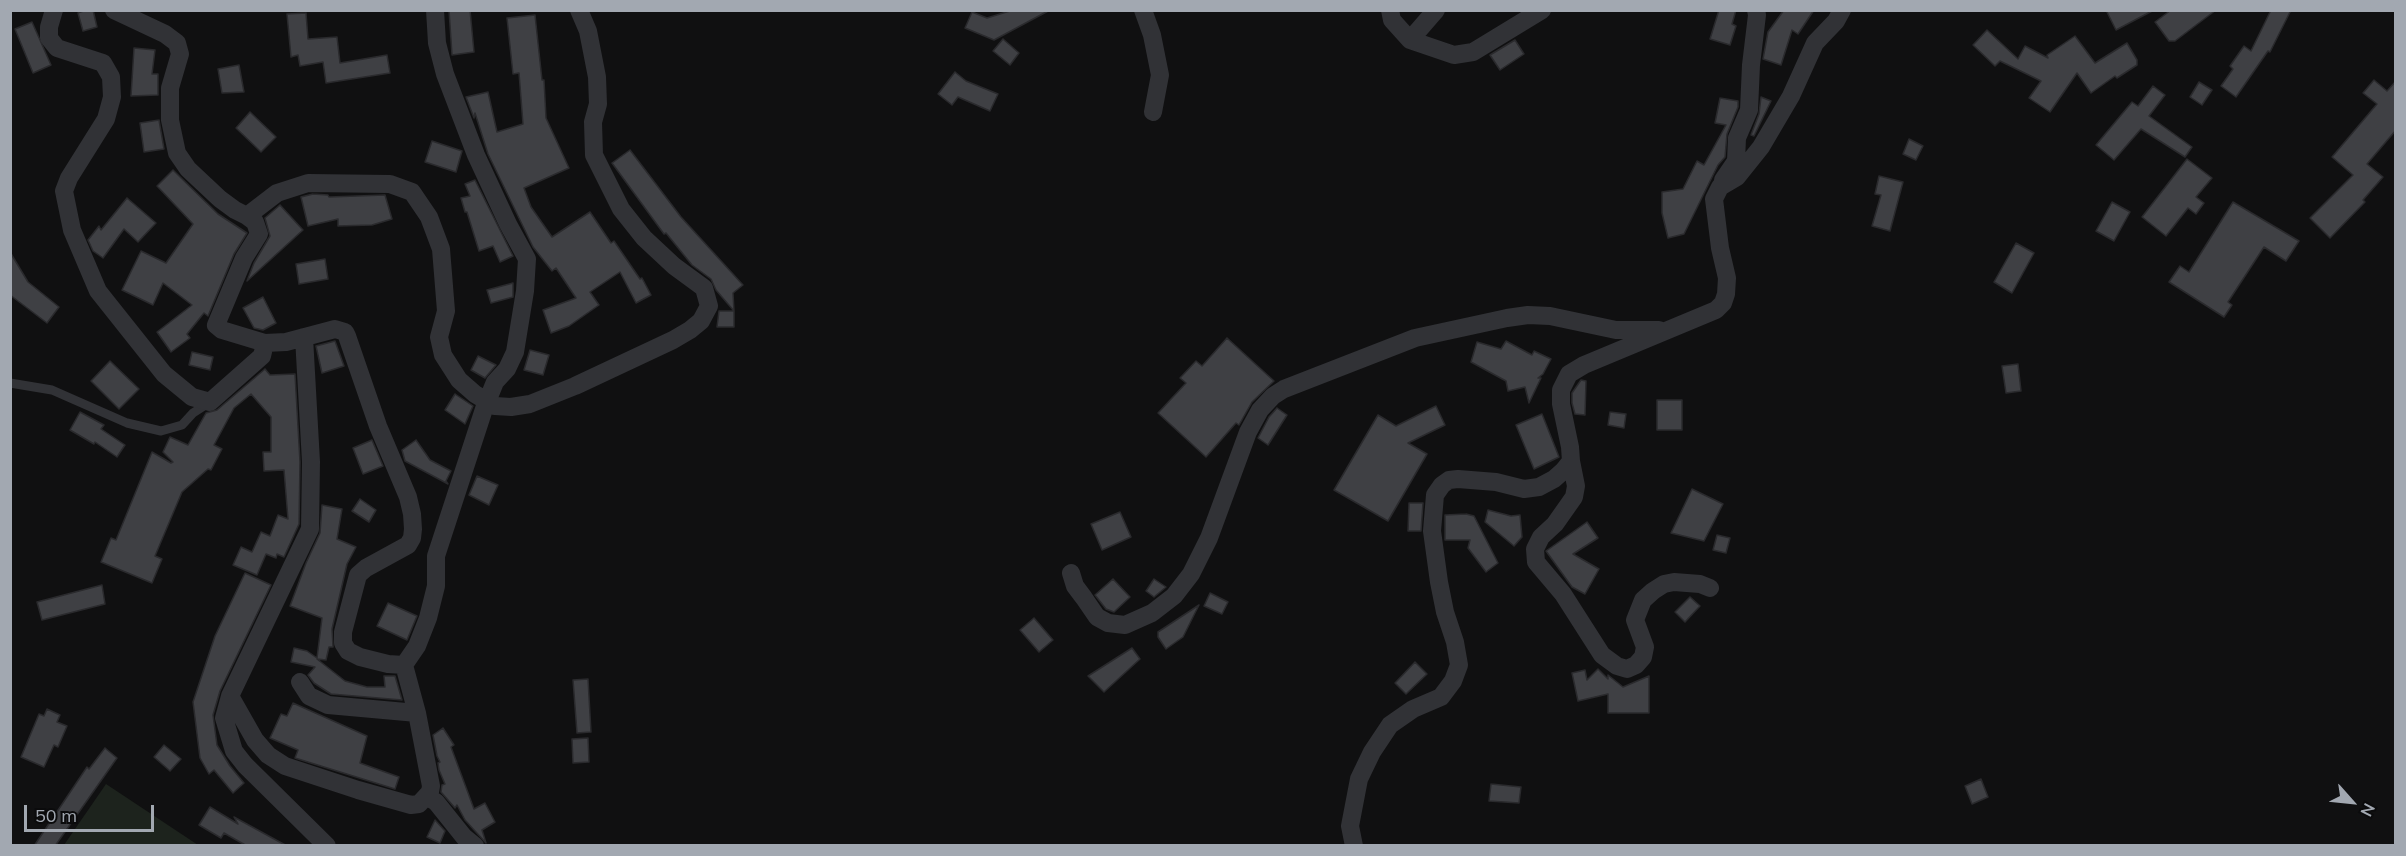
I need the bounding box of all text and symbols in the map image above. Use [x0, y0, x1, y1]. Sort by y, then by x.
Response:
north arrow [2322, 772, 2382, 832]
scale bar [27, 793, 158, 831]
text: N [2356, 800, 2380, 820]
text: 50 m [35, 804, 77, 827]

